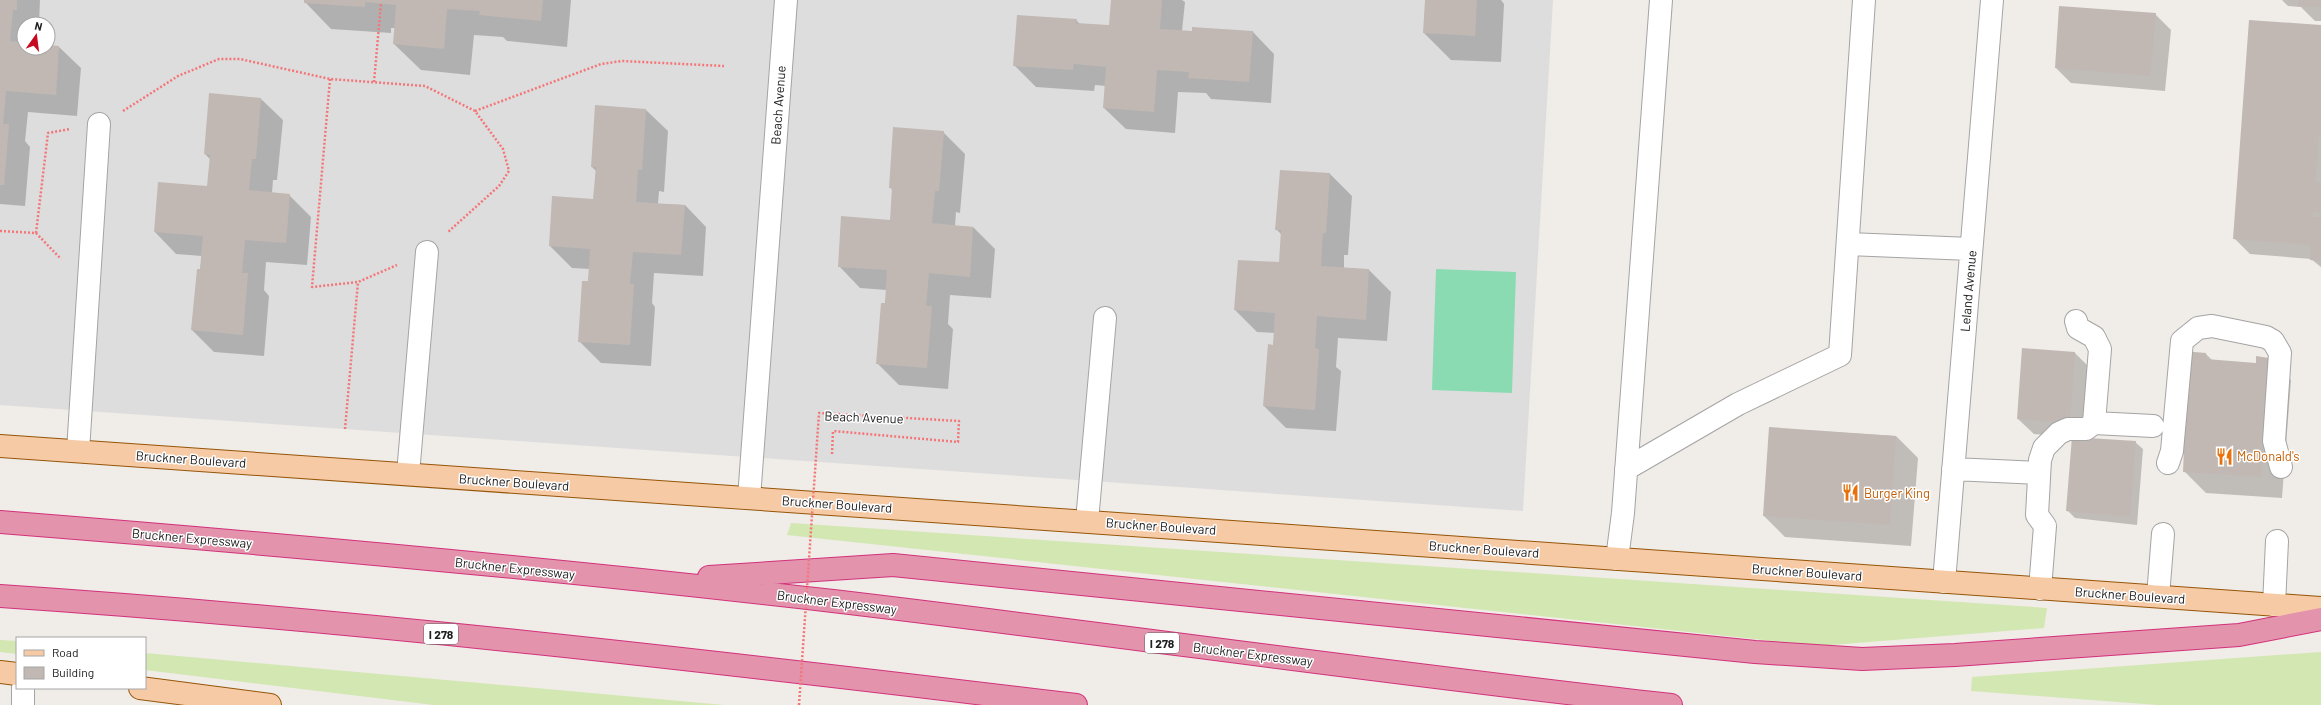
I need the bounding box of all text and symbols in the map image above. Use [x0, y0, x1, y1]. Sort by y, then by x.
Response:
north arrow [16, 16, 56, 56]
text: N [33, 19, 44, 33]
street label: Beach Avenue [767, 65, 789, 145]
street label: Leland Avenue [1956, 249, 1980, 332]
street label: Beach Avenue [824, 408, 904, 426]
restaurant icon: McDonald's [2214, 446, 2234, 466]
street label: Bruckner Boulevard [135, 447, 247, 471]
place label: McDonald's [2237, 448, 2300, 464]
street label: Bruckner Boulevard [458, 470, 570, 494]
restaurant icon: Burger King [1841, 483, 1861, 503]
place label: Burger King [1864, 485, 1930, 501]
street label: Bruckner Boulevard [781, 492, 893, 516]
street label: Bruckner Boulevard [1105, 514, 1217, 538]
street label: Bruckner Expressway [131, 525, 253, 551]
street label: Bruckner Boulevard [1428, 537, 1540, 561]
street label: Bruckner Expressway [454, 554, 576, 582]
street label: Bruckner Boulevard [1751, 560, 1863, 584]
street label: Bruckner Boulevard [2074, 583, 2186, 607]
street label: Bruckner Expressway [776, 587, 898, 617]
road number: I 278 [424, 624, 458, 644]
road number: I 278 [1145, 633, 1179, 653]
legend [16, 637, 146, 689]
street label: Bruckner Expressway [1192, 639, 1314, 669]
text: Road [52, 645, 79, 659]
text: Building [52, 665, 94, 679]

